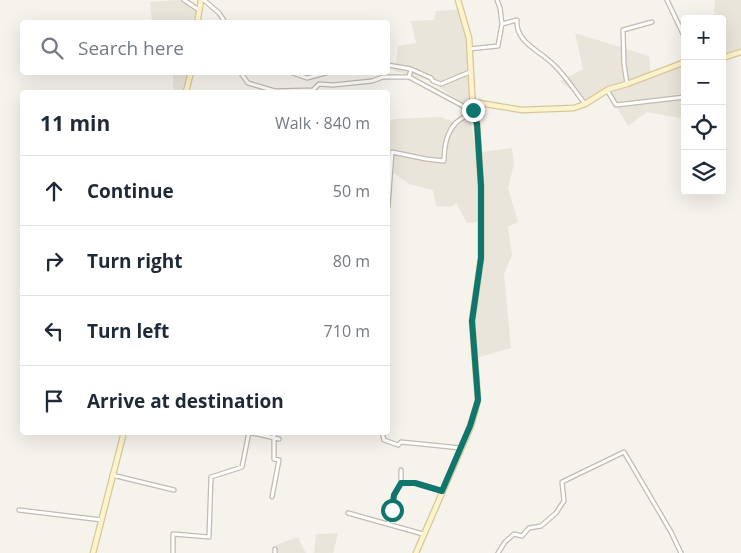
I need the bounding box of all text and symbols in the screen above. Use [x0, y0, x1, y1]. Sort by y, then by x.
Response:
map controls [681, 15, 726, 195]
button: + [681, 15, 726, 60]
search box [20, 20, 390, 75]
icon: search [38, 34, 66, 62]
text: Search here [78, 35, 184, 61]
button: − [681, 60, 726, 105]
route end [462, 99, 485, 122]
button: locate [681, 105, 726, 150]
text: 11 min [40, 109, 110, 137]
text: Walk · 840 m [275, 112, 370, 134]
button: layers [681, 150, 726, 195]
icon: ahead [40, 177, 68, 205]
text: Continue [87, 178, 174, 204]
text: 50 m [333, 180, 370, 202]
icon: right [40, 247, 68, 275]
text: Turn right [87, 248, 182, 274]
text: 80 m [333, 250, 370, 272]
icon: left [40, 317, 68, 345]
text: Turn left [87, 318, 169, 344]
text: 710 m [324, 320, 370, 342]
icon: arrive [40, 387, 68, 415]
text: Arrive at destination [87, 388, 284, 414]
route start [381, 499, 404, 522]

